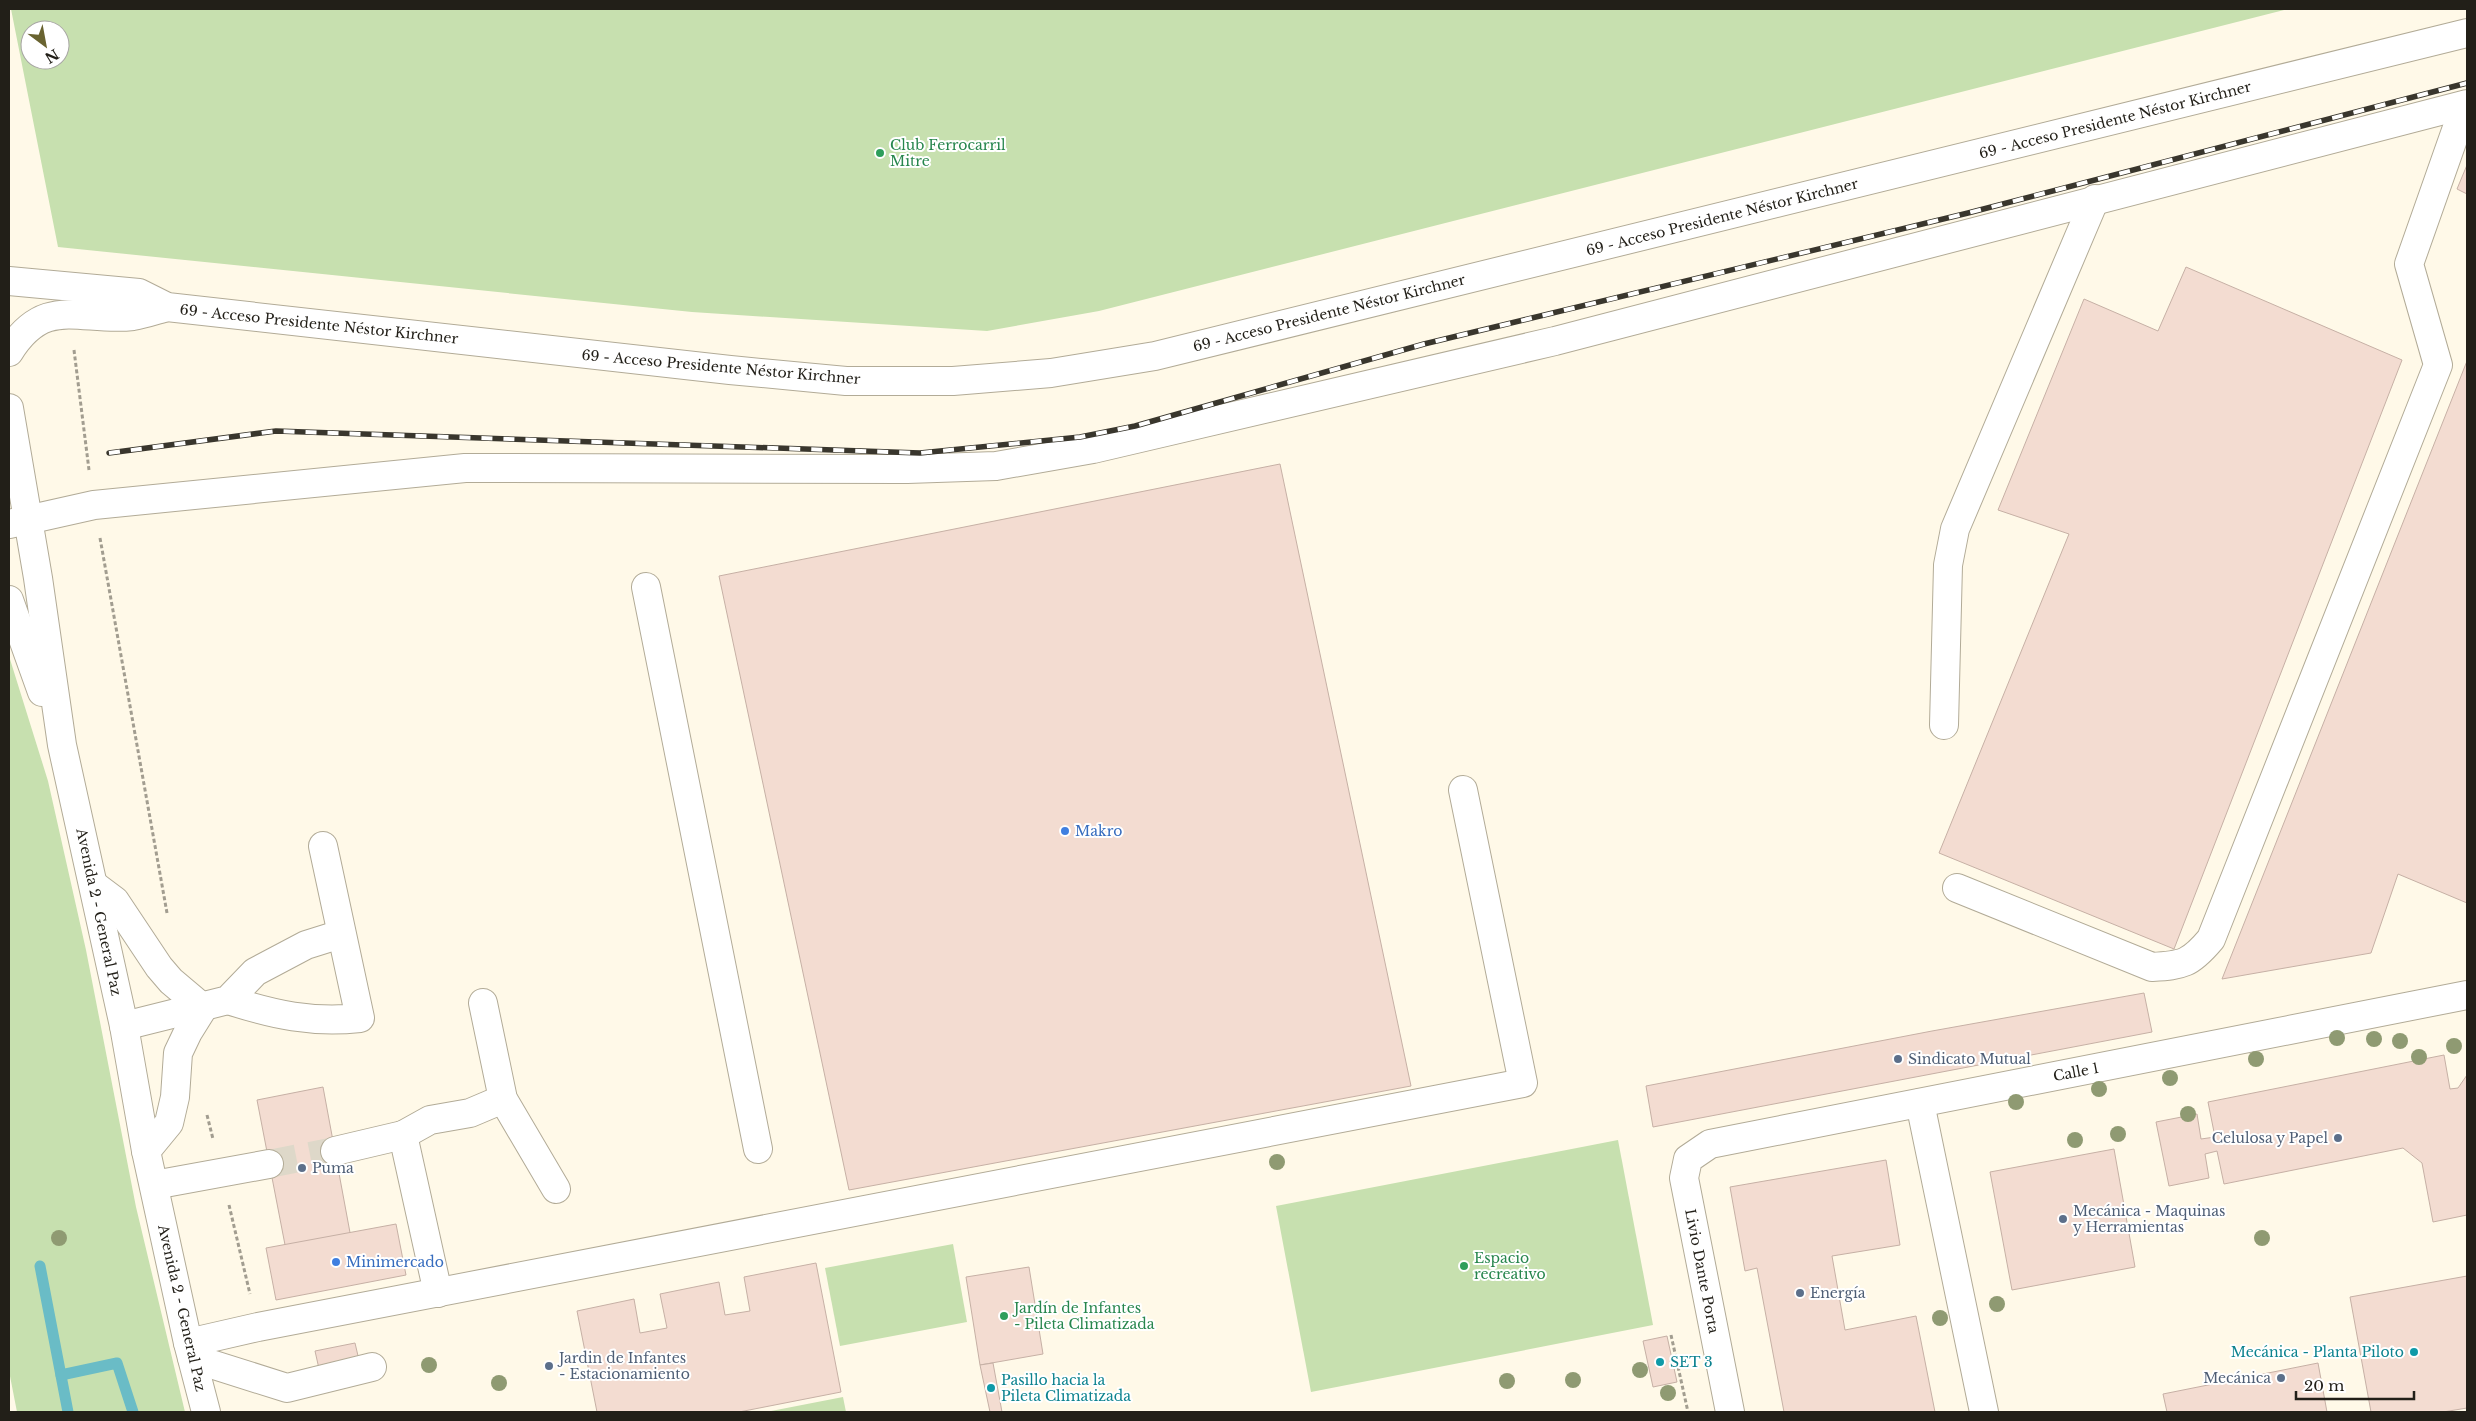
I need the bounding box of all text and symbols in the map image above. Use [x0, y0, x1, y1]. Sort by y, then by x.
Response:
north arrow [20, 20, 70, 70]
text: N [42, 45, 62, 67]
street label: 69 - Acceso Presidente Néstor Kirchner [1977, 77, 2253, 163]
place label: Club Ferrocarril Mitre [890, 136, 1006, 170]
marker: Club Ferrocarril Mitre [874, 147, 886, 159]
street label: 69 - Acceso Presidente Néstor Kirchner [1584, 174, 1860, 260]
street label: 69 - Acceso Presidente Néstor Kirchner [1191, 270, 1467, 356]
street label: 69 - Acceso Presidente Néstor Kirchner [179, 300, 459, 348]
street label: 69 - Acceso Presidente Néstor Kirchner [581, 346, 862, 388]
place label: Makro [1075, 822, 1122, 840]
marker: Makro [1059, 825, 1071, 837]
street label: Avenida 2 - General Paz [72, 826, 126, 998]
place label: Sindicato Mutual [1908, 1050, 2031, 1068]
marker: Sindicato Mutual [1892, 1053, 1904, 1065]
street label: Calle 1 [2052, 1059, 2100, 1085]
place label: Celulosa y Papel [2212, 1129, 2328, 1147]
marker: Celulosa y Papel [2332, 1132, 2344, 1144]
place label: Puma [312, 1159, 354, 1177]
marker: Puma [296, 1162, 308, 1174]
place label: Mecánica - Maquinas y Herramientas [2073, 1202, 2225, 1236]
street label: Livio Dante Porta [1681, 1207, 1723, 1335]
marker: Mecánica - Maquinas y Herramientas [2057, 1213, 2069, 1225]
street label: Avenida 2 - General Paz [154, 1222, 210, 1393]
place label: Espacio recreativo [1474, 1249, 1546, 1283]
place label: Minimercado [346, 1253, 444, 1271]
marker: Minimercado [330, 1256, 342, 1268]
marker: Espacio recreativo [1458, 1260, 1470, 1272]
place label: Energía [1810, 1284, 1866, 1302]
marker: Energía [1794, 1287, 1806, 1299]
place label: Jardín de Infantes - Pileta Climatizada [1012, 1299, 1155, 1333]
marker: Jardín de Infantes - Pileta Climatizada [998, 1310, 1010, 1322]
place label: Mecánica - Planta Piloto [2231, 1343, 2404, 1361]
marker: Mecánica - Planta Piloto [2408, 1346, 2420, 1358]
place label: Jardin de Infantes - Estacionamiento [557, 1349, 690, 1383]
place label: SET 3 [1670, 1353, 1713, 1371]
marker: SET 3 [1654, 1356, 1666, 1368]
marker: Jardin de Infantes - Estacionamiento [543, 1360, 555, 1372]
scale bar [2296, 1368, 2414, 1400]
place label: Mecánica [2203, 1369, 2271, 1387]
place label: Pasillo hacia la Pileta Climatizada [1001, 1371, 1131, 1405]
marker: Mecánica [2275, 1372, 2287, 1384]
text: 20 m [2304, 1376, 2344, 1395]
marker: Pasillo hacia la Pileta Climatizada [985, 1382, 997, 1394]

